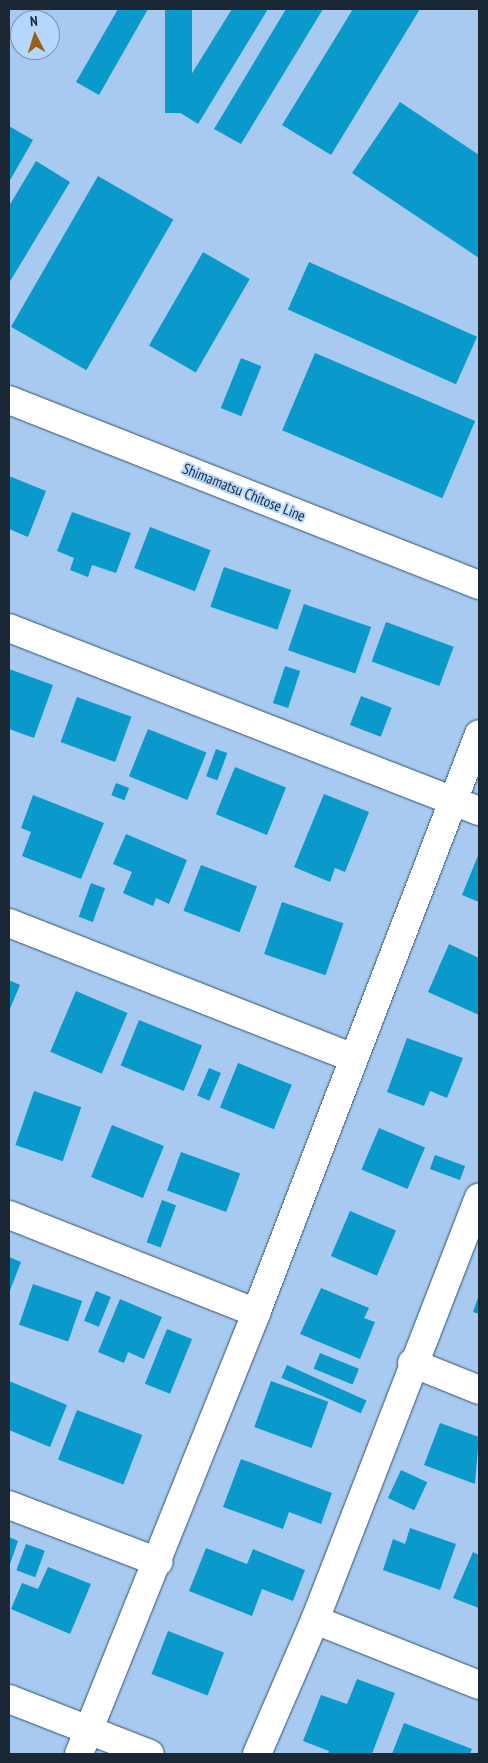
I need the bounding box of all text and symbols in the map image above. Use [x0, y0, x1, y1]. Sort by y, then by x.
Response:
north arrow [10, 10, 60, 60]
text: N [29, 12, 38, 30]
street label: Shimamatsu Chitose Line [180, 459, 308, 525]

